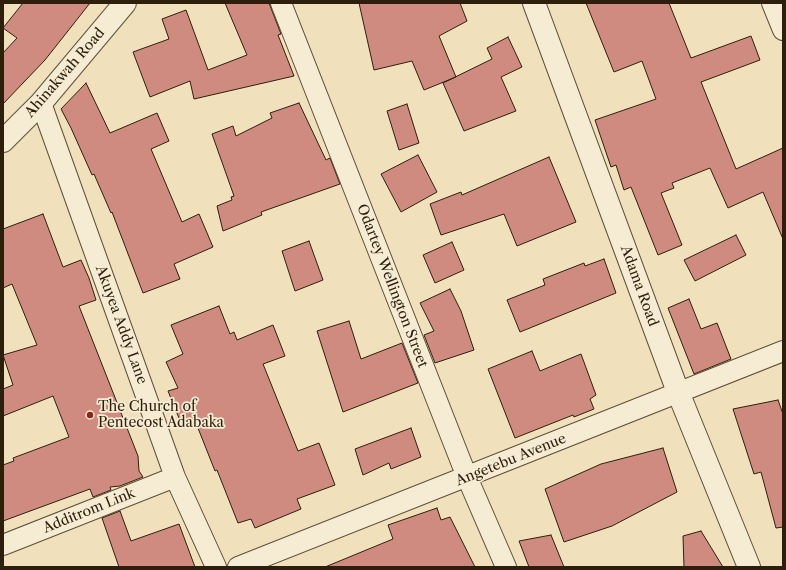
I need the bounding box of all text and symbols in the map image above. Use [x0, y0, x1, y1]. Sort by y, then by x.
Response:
street label: Ahinakwah Road [22, 25, 108, 121]
street label: Odartey Wellington Street [353, 202, 431, 370]
street label: Adama Road [617, 243, 661, 329]
street label: Akuyea Addy Lane [92, 263, 150, 387]
place label: The Church of Pentecost Adabaka [98, 399, 224, 432]
marker: The Church of Pentecost Adabaka [85, 410, 95, 420]
street label: Angetebu Avenue [453, 430, 569, 490]
street label: Additrom Link [41, 485, 137, 537]

